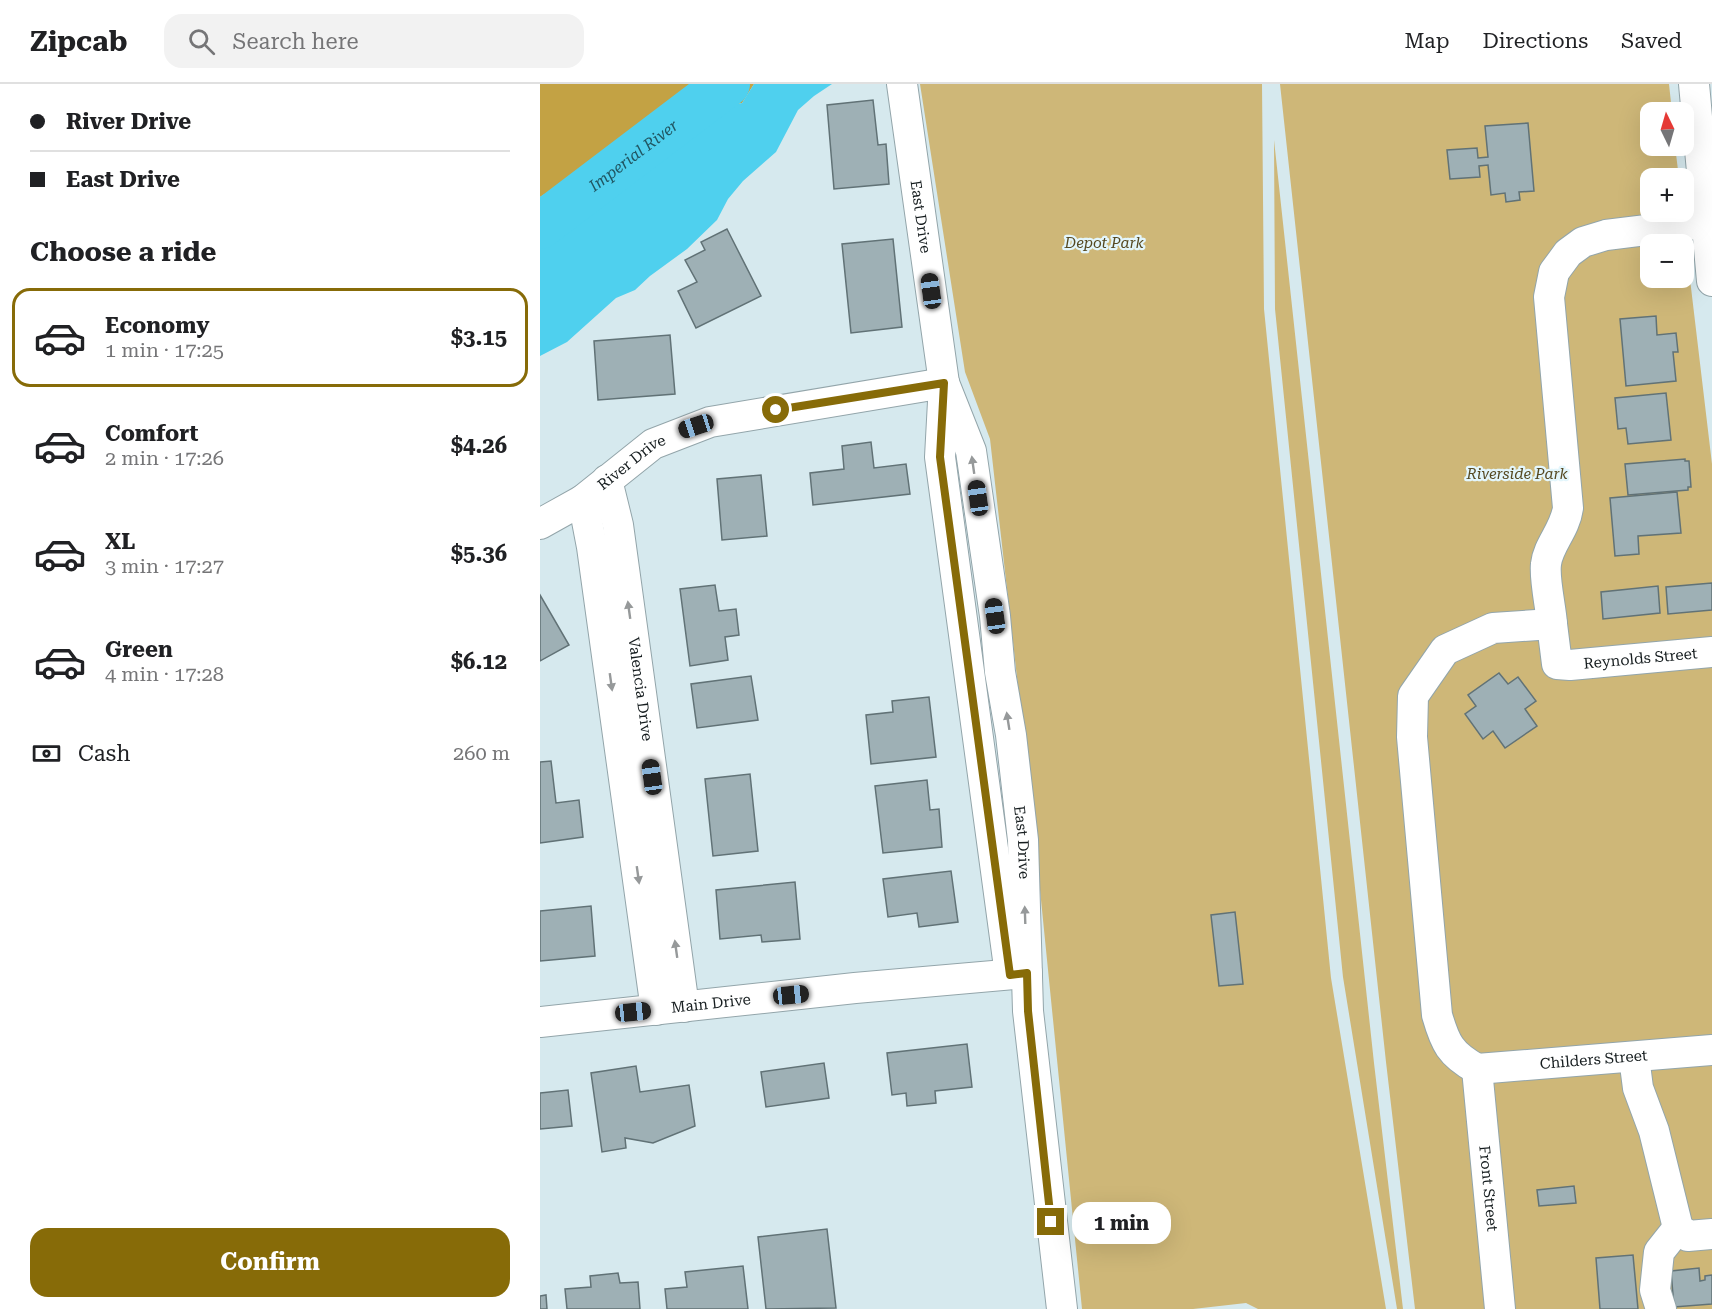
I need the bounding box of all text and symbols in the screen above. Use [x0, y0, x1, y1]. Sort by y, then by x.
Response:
search box [164, 14, 584, 68]
text: Zipcab [30, 25, 128, 58]
icon: search [185, 25, 218, 58]
text: Search here [233, 29, 359, 54]
text: Map [1405, 29, 1449, 53]
text: Directions [1482, 29, 1588, 53]
text: Saved [1621, 29, 1682, 53]
north arrow [1640, 102, 1694, 156]
map controls [1640, 102, 1694, 288]
text: River Drive [66, 109, 191, 134]
water label: Imperial River [584, 116, 682, 196]
text: East Drive [66, 167, 180, 192]
button: + [1640, 168, 1694, 222]
street label: East Drive [907, 179, 935, 254]
park label: Depot Park [1063, 234, 1144, 252]
button: − [1640, 234, 1694, 288]
text: Choose a ride [30, 236, 216, 268]
car [920, 272, 942, 310]
icon: car [33, 311, 87, 365]
text: Economy [105, 313, 209, 338]
text: $3.15 [451, 325, 507, 350]
text: 1 min · 17:25 [105, 338, 224, 362]
route start [762, 396, 789, 423]
car [676, 412, 716, 440]
icon: car [33, 419, 87, 473]
text: Comfort [105, 421, 198, 446]
street label: River Drive [594, 431, 668, 494]
text: $4.26 [451, 433, 507, 458]
text: 2 min · 17:26 [105, 446, 224, 470]
one-way arrow [969, 455, 978, 474]
park label: Riverside Park [1465, 465, 1568, 483]
car [967, 479, 989, 517]
icon: car [33, 527, 87, 581]
text: XL [105, 529, 135, 554]
text: $5.36 [451, 541, 507, 566]
text: 3 min · 17:27 [105, 554, 224, 578]
car [984, 597, 1006, 635]
one-way arrow [625, 600, 634, 619]
icon: car [33, 635, 87, 689]
street label: Valencia Drive [624, 636, 656, 742]
text: Green [105, 637, 173, 662]
street label: Reynolds Street [1583, 644, 1699, 673]
text: $6.12 [451, 649, 507, 674]
text: 4 min · 17:28 [105, 662, 224, 686]
one-way arrow [606, 673, 615, 692]
one-way arrow [1003, 711, 1012, 730]
icon: cash [30, 737, 63, 770]
text: Cash [78, 741, 130, 766]
text: 260 m [453, 741, 510, 765]
car [641, 758, 663, 796]
street label: East Drive [1010, 805, 1033, 879]
one-way arrow [633, 866, 642, 885]
one-way arrow [1020, 905, 1030, 924]
one-way arrow [671, 939, 680, 958]
car [772, 984, 810, 1006]
street label: Main Drive [670, 990, 752, 1017]
car [614, 1001, 652, 1023]
street label: Childers Street [1539, 1046, 1649, 1073]
street label: Front Street [1475, 1145, 1502, 1233]
callout: 1 min [1072, 1201, 1171, 1243]
route end [1037, 1208, 1064, 1235]
text: 1 min [1094, 1211, 1149, 1235]
button: Confirm [30, 1228, 510, 1297]

